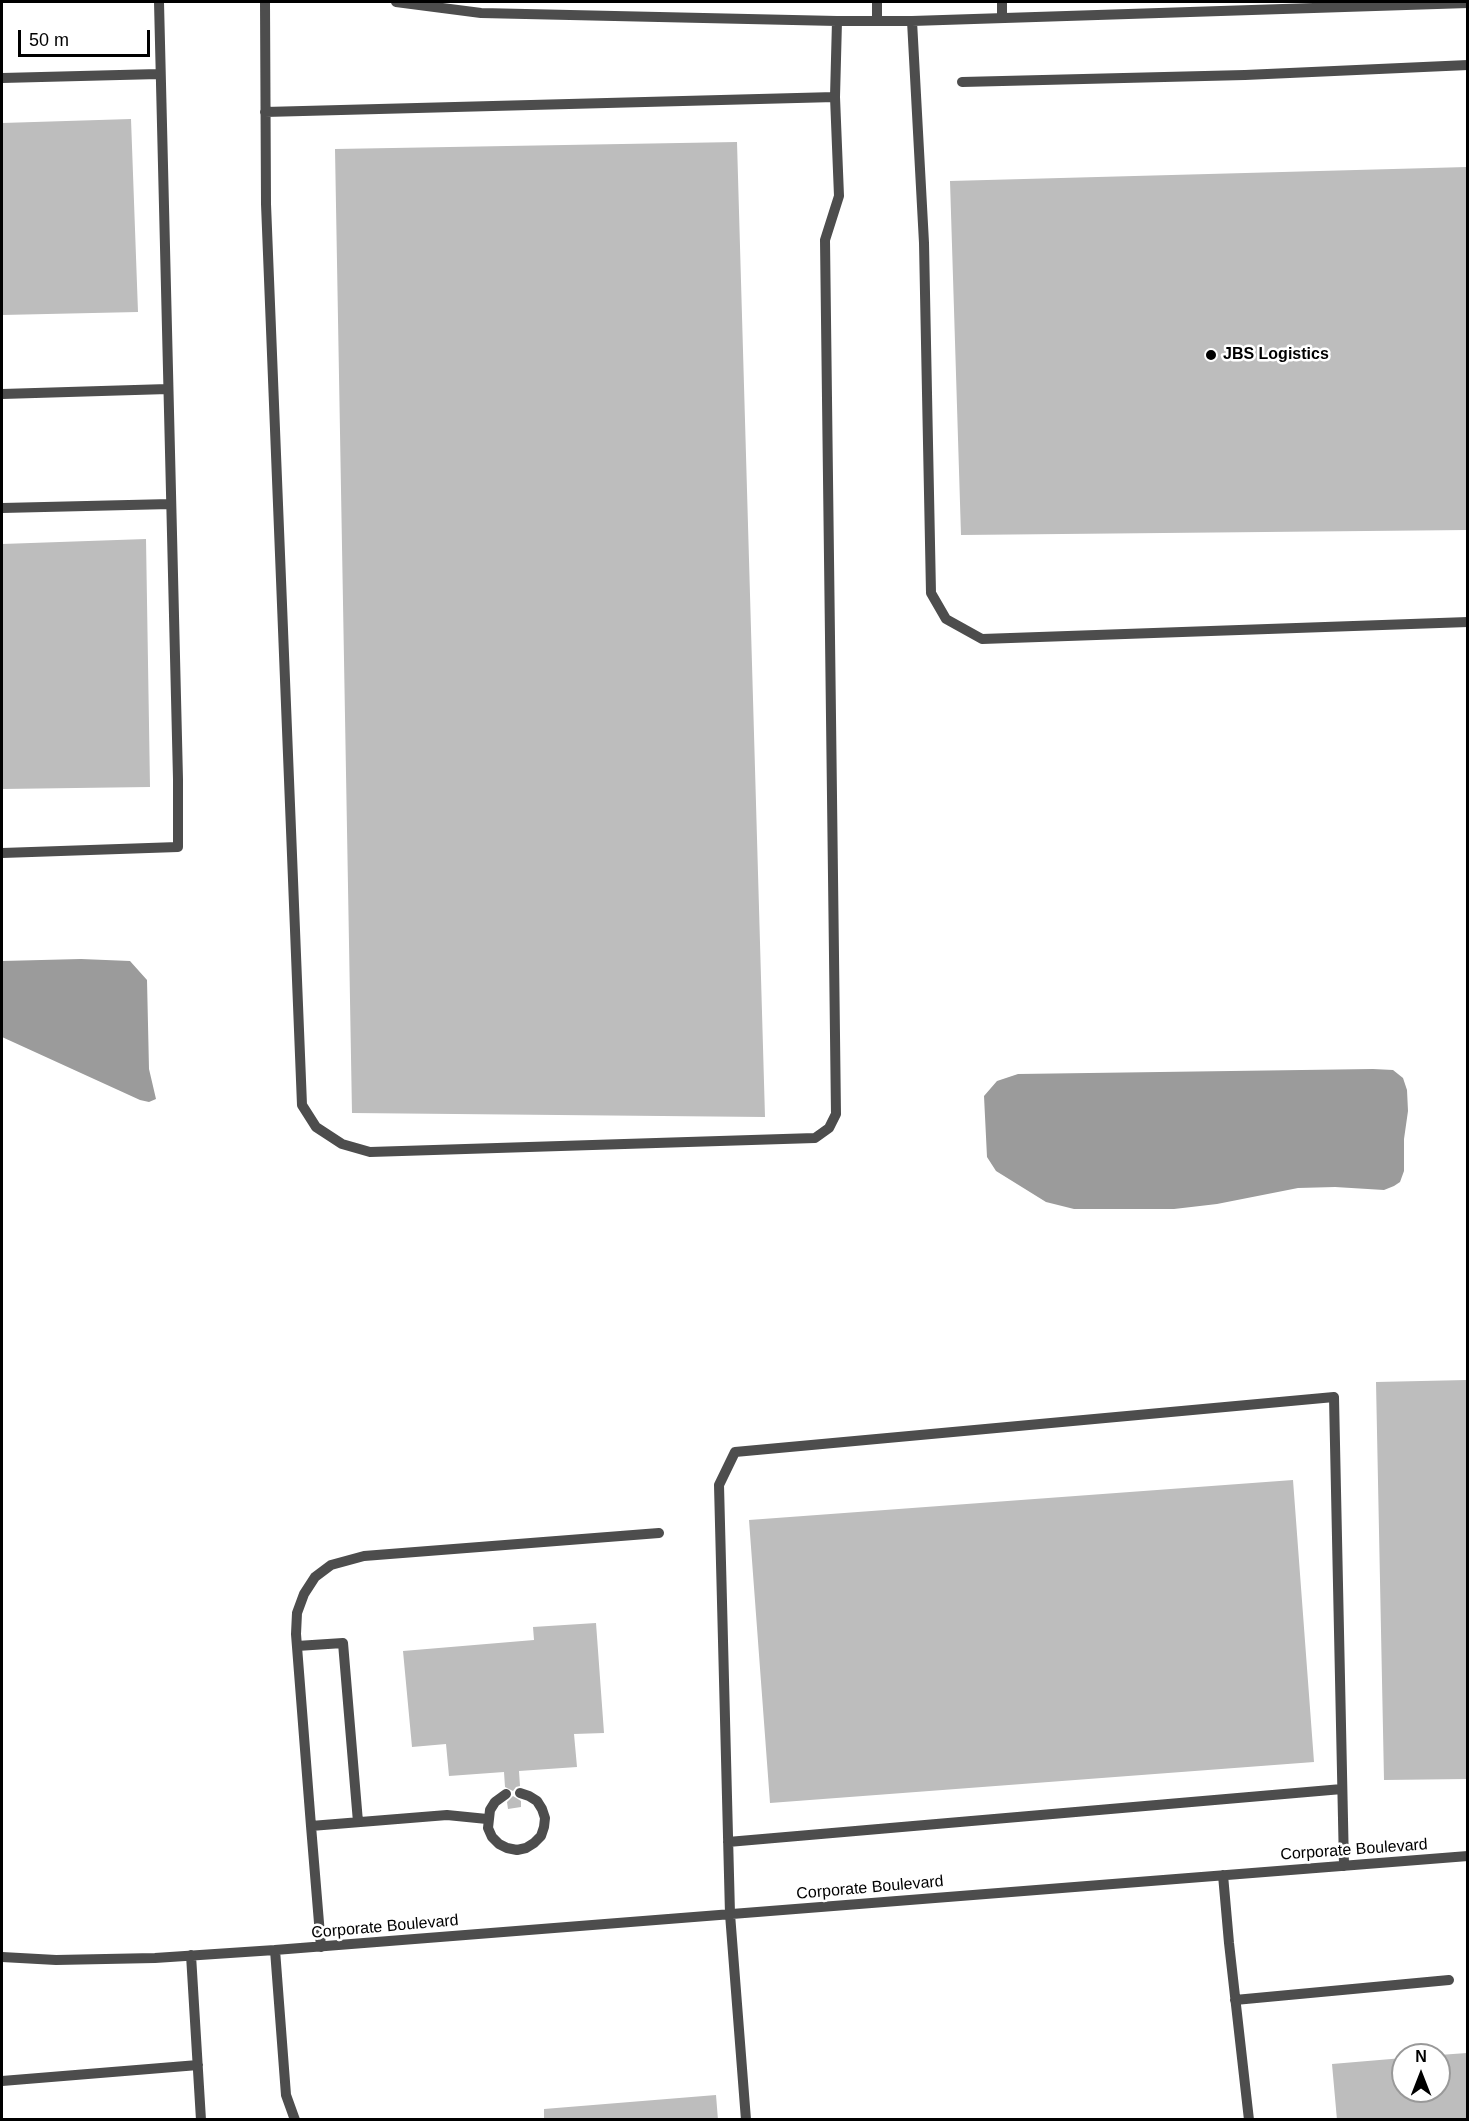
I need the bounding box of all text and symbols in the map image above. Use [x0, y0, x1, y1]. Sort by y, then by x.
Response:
scale bar [21, 18, 153, 56]
text: 50 m [29, 30, 69, 50]
place label: JBS Logistics [1223, 345, 1329, 365]
marker: JBS Logistics [1204, 348, 1218, 362]
street label: Corporate Boulevard [1280, 1835, 1428, 1865]
street label: Corporate Boulevard [796, 1872, 944, 1904]
street label: Corporate Boulevard [311, 1911, 459, 1943]
north arrow [1391, 2043, 1451, 2103]
text: N [1415, 2048, 1427, 2065]

